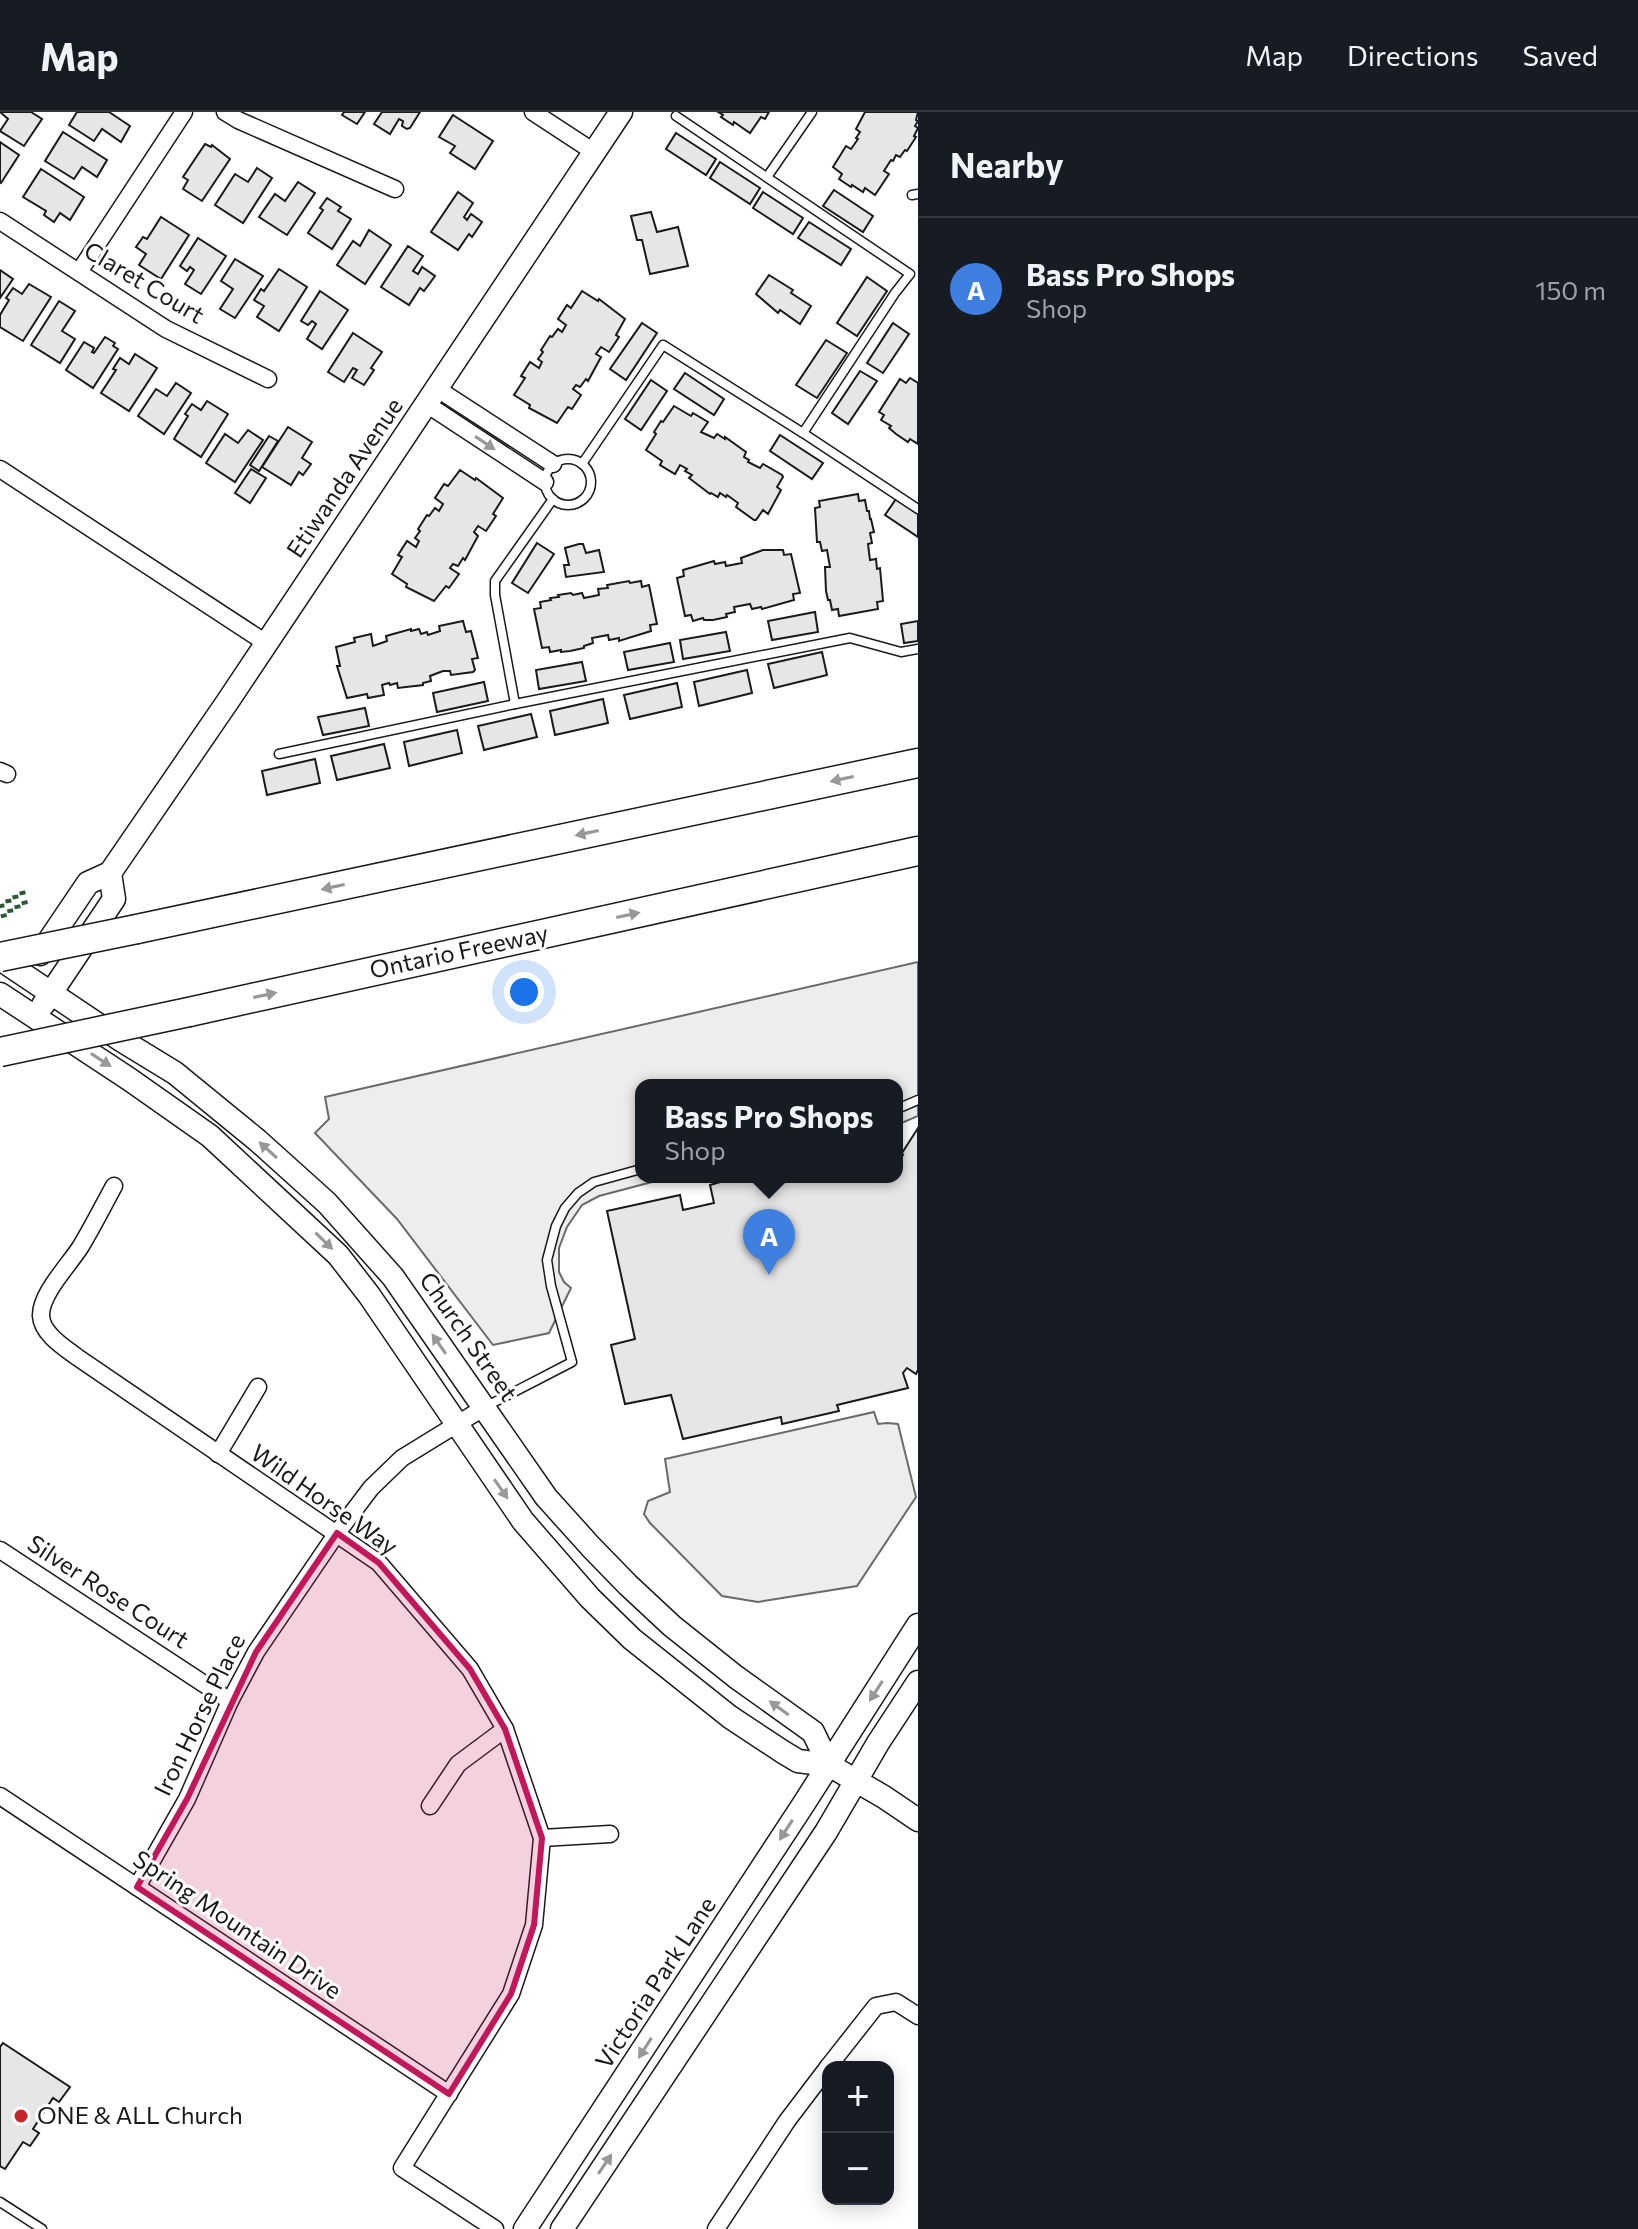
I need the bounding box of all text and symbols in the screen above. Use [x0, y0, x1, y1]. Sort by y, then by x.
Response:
text: Map [40, 32, 119, 79]
text: Map [1245, 38, 1303, 72]
text: Directions [1347, 38, 1478, 72]
text: Saved [1522, 38, 1598, 72]
text: Nearby [950, 143, 1064, 185]
street label: Claret Court [80, 235, 210, 329]
text: Bass Pro Shops [1026, 255, 1235, 292]
text: A [967, 274, 985, 305]
text: 150 m [1535, 274, 1606, 305]
text: Shop [1026, 292, 1087, 323]
street label: Etiwanda Avenue [280, 392, 408, 562]
one-way arrow [474, 435, 495, 450]
one-way arrow [829, 773, 854, 786]
one-way arrow [575, 827, 600, 840]
one-way arrow [320, 881, 345, 894]
one-way arrow [616, 908, 641, 921]
street label: Ontario Freeway [367, 917, 551, 984]
your location [504, 972, 544, 1012]
one-way arrow [252, 988, 277, 1001]
one-way arrow [90, 1052, 111, 1067]
popup [635, 1079, 903, 1183]
text: Bass Pro Shops [664, 1097, 874, 1134]
text: Shop [664, 1134, 726, 1165]
one-way arrow [258, 1141, 277, 1159]
pin: A [743, 1209, 795, 1275]
one-way arrow [314, 1232, 333, 1250]
street label: Church Street [414, 1266, 524, 1406]
one-way arrow [432, 1333, 447, 1354]
street label: Wild Horse Way [246, 1437, 404, 1560]
one-way arrow [493, 1478, 508, 1499]
street label: Silver Rose Court [23, 1528, 195, 1654]
street label: Iron Horse Place [147, 1629, 250, 1800]
one-way arrow [869, 1680, 883, 1702]
one-way arrow [768, 1701, 789, 1716]
one-way arrow [779, 1820, 794, 1841]
street label: Spring Mountain Drive [128, 1843, 347, 2004]
street label: Victoria Park Lane [588, 1891, 721, 2074]
one-way arrow [637, 2038, 652, 2059]
map controls [822, 2061, 894, 2205]
button: + [822, 2061, 894, 2133]
place label: ONE & ALL Church [37, 2100, 243, 2129]
marker: ONE & ALL Church [12, 2107, 30, 2125]
button: − [822, 2133, 894, 2205]
one-way arrow [597, 2153, 612, 2175]

